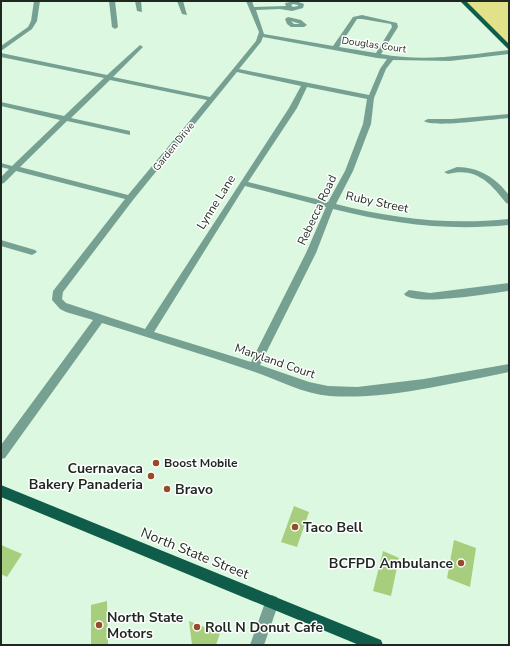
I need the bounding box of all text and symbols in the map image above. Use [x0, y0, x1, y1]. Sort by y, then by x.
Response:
street label: Douglas Court [341, 34, 408, 57]
street label: Garden Drive [150, 119, 198, 174]
street label: Lynne Lane [193, 172, 239, 232]
street label: Rebecca Road [294, 172, 340, 248]
street label: Ruby Street [344, 188, 411, 217]
street label: Maryland Court [233, 340, 318, 383]
place label: Boost Mobile [164, 455, 238, 471]
marker: Boost Mobile [151, 458, 161, 468]
place label: Cuernavaca Bakery Panaderia [29, 459, 143, 494]
marker: Cuernavaca Bakery Panaderia [146, 471, 156, 481]
place label: Bravo [175, 480, 213, 499]
marker: Bravo [162, 484, 172, 494]
place label: Taco Bell [303, 518, 363, 537]
marker: Taco Bell [290, 522, 300, 532]
street label: North State Street [138, 523, 252, 584]
place label: BCFPD Ambulance [329, 554, 453, 573]
marker: BCFPD Ambulance [456, 558, 466, 568]
place label: North State Motors [107, 608, 184, 643]
place label: Roll N Donut Cafe [205, 618, 323, 637]
marker: North State Motors [94, 620, 104, 630]
marker: Roll N Donut Cafe [192, 622, 202, 632]

